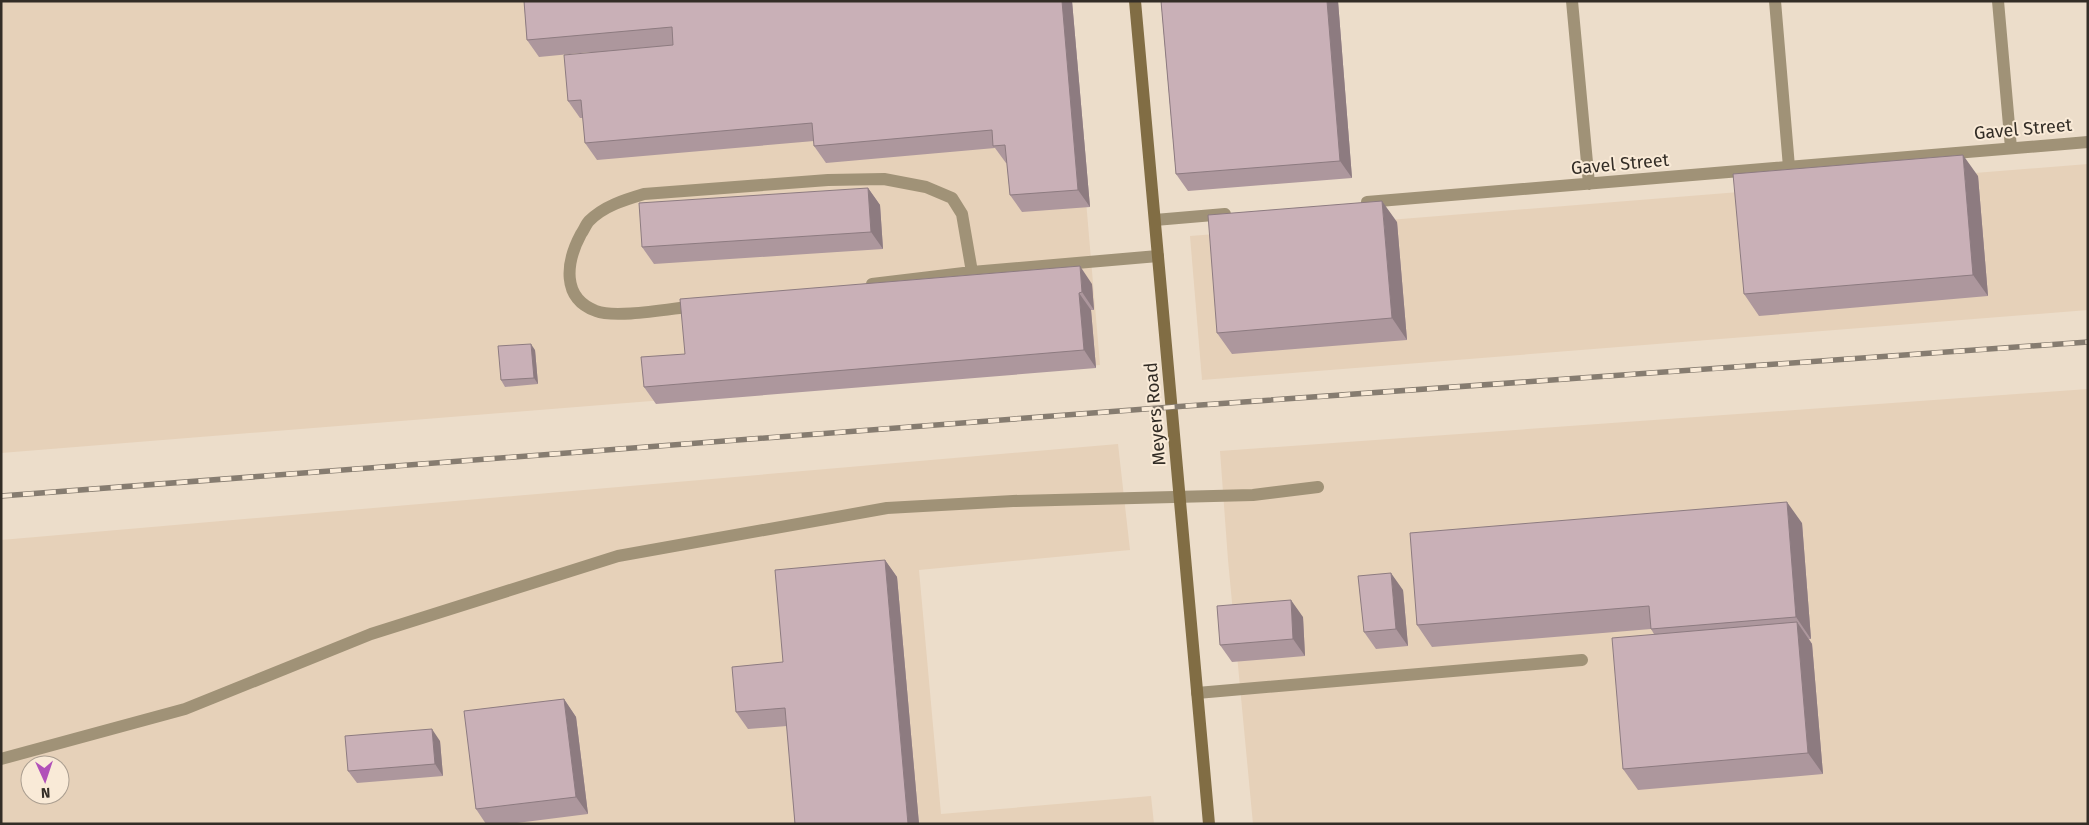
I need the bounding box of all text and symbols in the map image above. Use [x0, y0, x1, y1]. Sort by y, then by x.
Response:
street label: Gavel Street [1973, 114, 2073, 144]
street label: Gavel Street [1570, 149, 1670, 179]
street label: Meyers Road [1140, 361, 1170, 467]
north arrow [20, 755, 70, 805]
text: N [41, 784, 51, 801]

